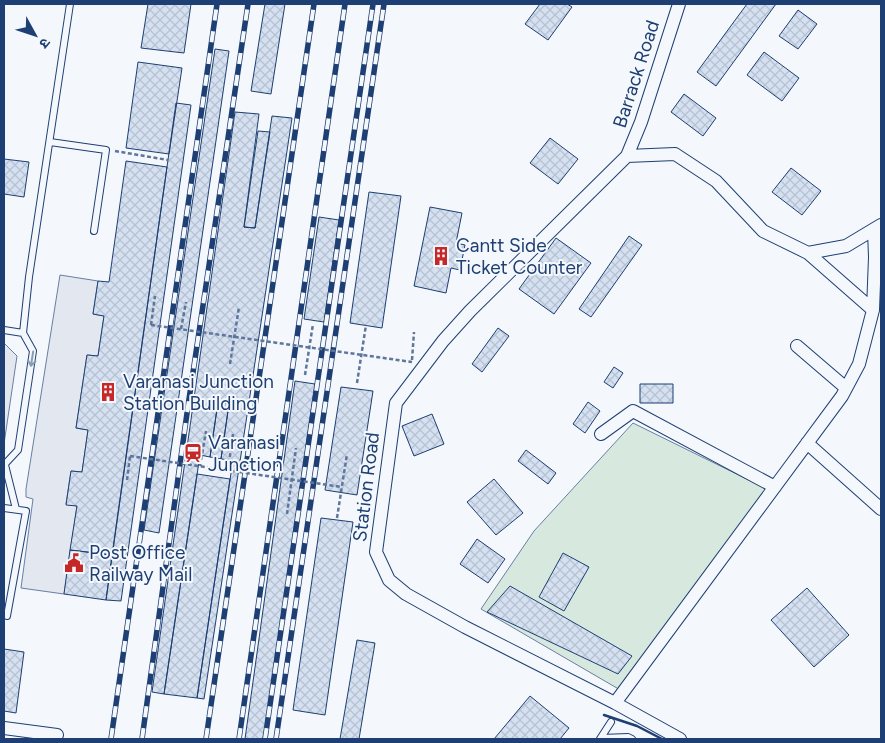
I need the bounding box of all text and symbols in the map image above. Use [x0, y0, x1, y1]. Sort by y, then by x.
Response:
north arrow [10, 10, 60, 60]
street label: Barrack Road [608, 17, 664, 131]
text: उ [35, 34, 54, 52]
place label: Cantt Side Ticket Counter [456, 234, 583, 279]
building icon: Cantt Side Ticket Counter [430, 245, 452, 267]
one-way arrow [27, 351, 37, 367]
place label: Varanasi Junction Station Building [123, 370, 274, 415]
building icon: Varanasi Junction Station Building [97, 381, 119, 403]
place label: Varanasi Junction [208, 431, 282, 476]
street label: Station Road [348, 431, 384, 543]
station icon: Varanasi Junction [182, 442, 204, 464]
place label: Post Office Railway Mail [89, 541, 192, 586]
public building icon: Post Office Railway Mail [63, 552, 85, 574]

